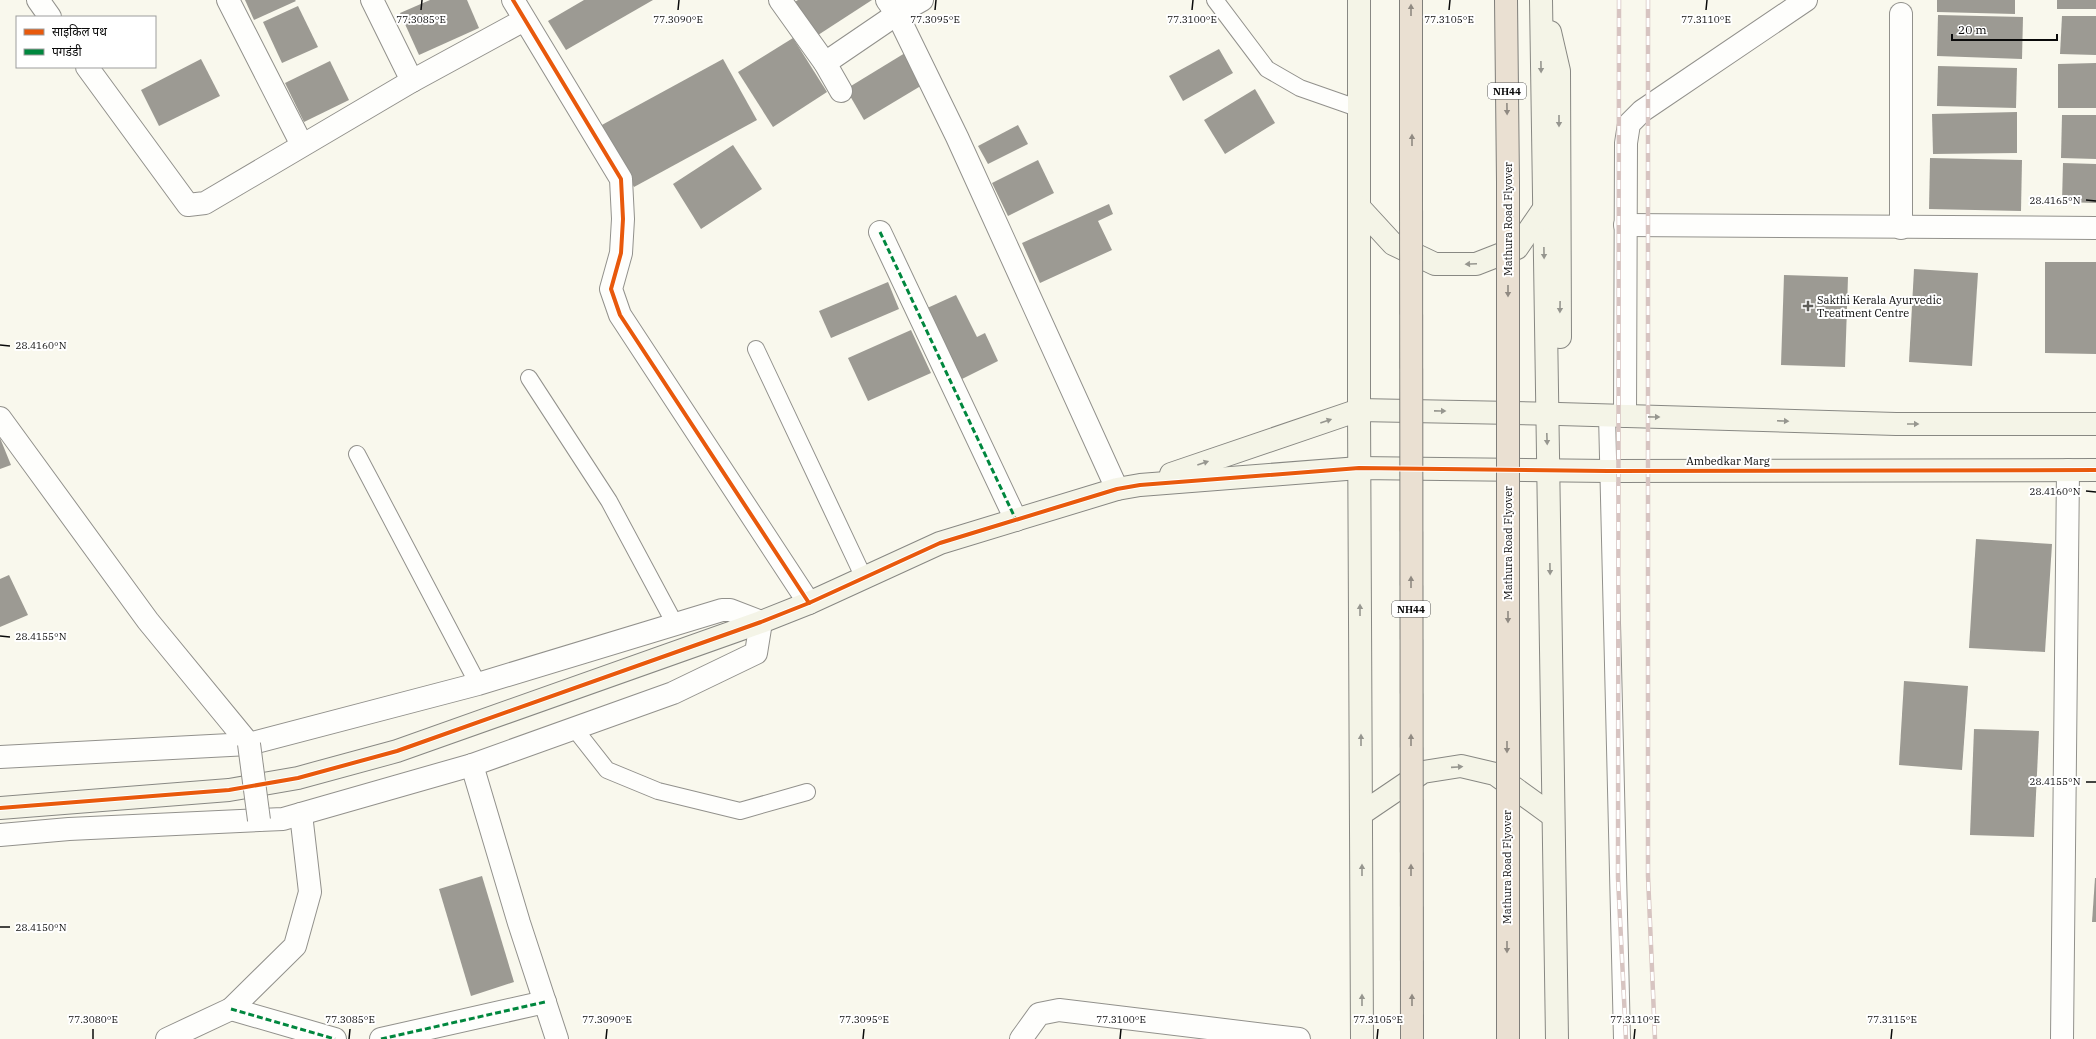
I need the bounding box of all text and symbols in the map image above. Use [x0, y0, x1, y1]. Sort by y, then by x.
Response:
one-way arrow [1408, 4, 1415, 16]
text: 77.3085°E [396, 13, 446, 26]
text: 77.3090°E [653, 13, 703, 26]
text: 77.3095°E [910, 13, 960, 26]
text: 77.3100°E [1167, 13, 1217, 26]
text: 77.3105°E [1424, 13, 1474, 26]
text: 77.3110°E [1681, 13, 1731, 26]
legend [16, 16, 156, 68]
scale bar [1952, 16, 2057, 42]
text: 20 m [1958, 22, 1987, 37]
text: साइकिल पथ [52, 24, 107, 39]
text: पगडंडी [52, 44, 82, 59]
one-way arrow [1538, 61, 1545, 73]
road number: NH44 [1488, 83, 1526, 99]
one-way arrow [1504, 103, 1510, 116]
one-way arrow [1556, 115, 1563, 127]
one-way arrow [1408, 134, 1415, 146]
street label: Mathura Road Flyover [1501, 162, 1515, 276]
text: 28.4165°N [2029, 194, 2081, 207]
one-way arrow [1541, 247, 1547, 260]
one-way arrow [1465, 260, 1477, 267]
one-way arrow [1505, 285, 1511, 298]
place label: Sakthi Kerala Ayurvedic Treatment Centre [1817, 293, 1942, 320]
marker: Sakthi Kerala Ayurvedic Treatment Centre [1802, 300, 1814, 312]
one-way arrow [1557, 301, 1563, 314]
text: 28.4160°N [15, 339, 67, 352]
one-way arrow [1434, 408, 1446, 415]
one-way arrow [1648, 413, 1660, 420]
one-way arrow [1777, 417, 1789, 424]
one-way arrow [1320, 418, 1332, 424]
one-way arrow [1907, 421, 1920, 427]
one-way arrow [1544, 433, 1550, 446]
street label: Ambedkar Marg [1686, 454, 1770, 468]
one-way arrow [1197, 460, 1209, 466]
text: 28.4160°N [2029, 485, 2081, 498]
street label: Mathura Road Flyover [1501, 486, 1515, 600]
one-way arrow [1547, 563, 1553, 576]
one-way arrow [1408, 575, 1414, 588]
road number: NH44 [1392, 601, 1430, 617]
one-way arrow [1357, 603, 1363, 616]
one-way arrow [1505, 611, 1511, 624]
text: 28.4155°N [15, 630, 67, 643]
one-way arrow [1358, 733, 1364, 746]
one-way arrow [1408, 733, 1414, 746]
one-way arrow [1504, 741, 1510, 754]
one-way arrow [1451, 764, 1463, 771]
text: 28.4155°N [2029, 775, 2081, 788]
street label: Mathura Road Flyover [1500, 810, 1514, 924]
one-way arrow [1358, 864, 1365, 876]
one-way arrow [1408, 864, 1415, 876]
text: 28.4150°N [15, 921, 67, 934]
one-way arrow [1504, 941, 1510, 954]
one-way arrow [1359, 993, 1365, 1006]
one-way arrow [1409, 993, 1415, 1006]
text: 77.3080°E [68, 1013, 118, 1026]
text: 77.3085°E [325, 1013, 375, 1026]
text: 77.3090°E [582, 1013, 632, 1026]
text: 77.3095°E [839, 1013, 889, 1026]
text: 77.3100°E [1096, 1013, 1146, 1026]
text: 77.3105°E [1353, 1013, 1403, 1026]
text: 77.3110°E [1610, 1013, 1660, 1026]
text: 77.3115°E [1867, 1013, 1917, 1026]

